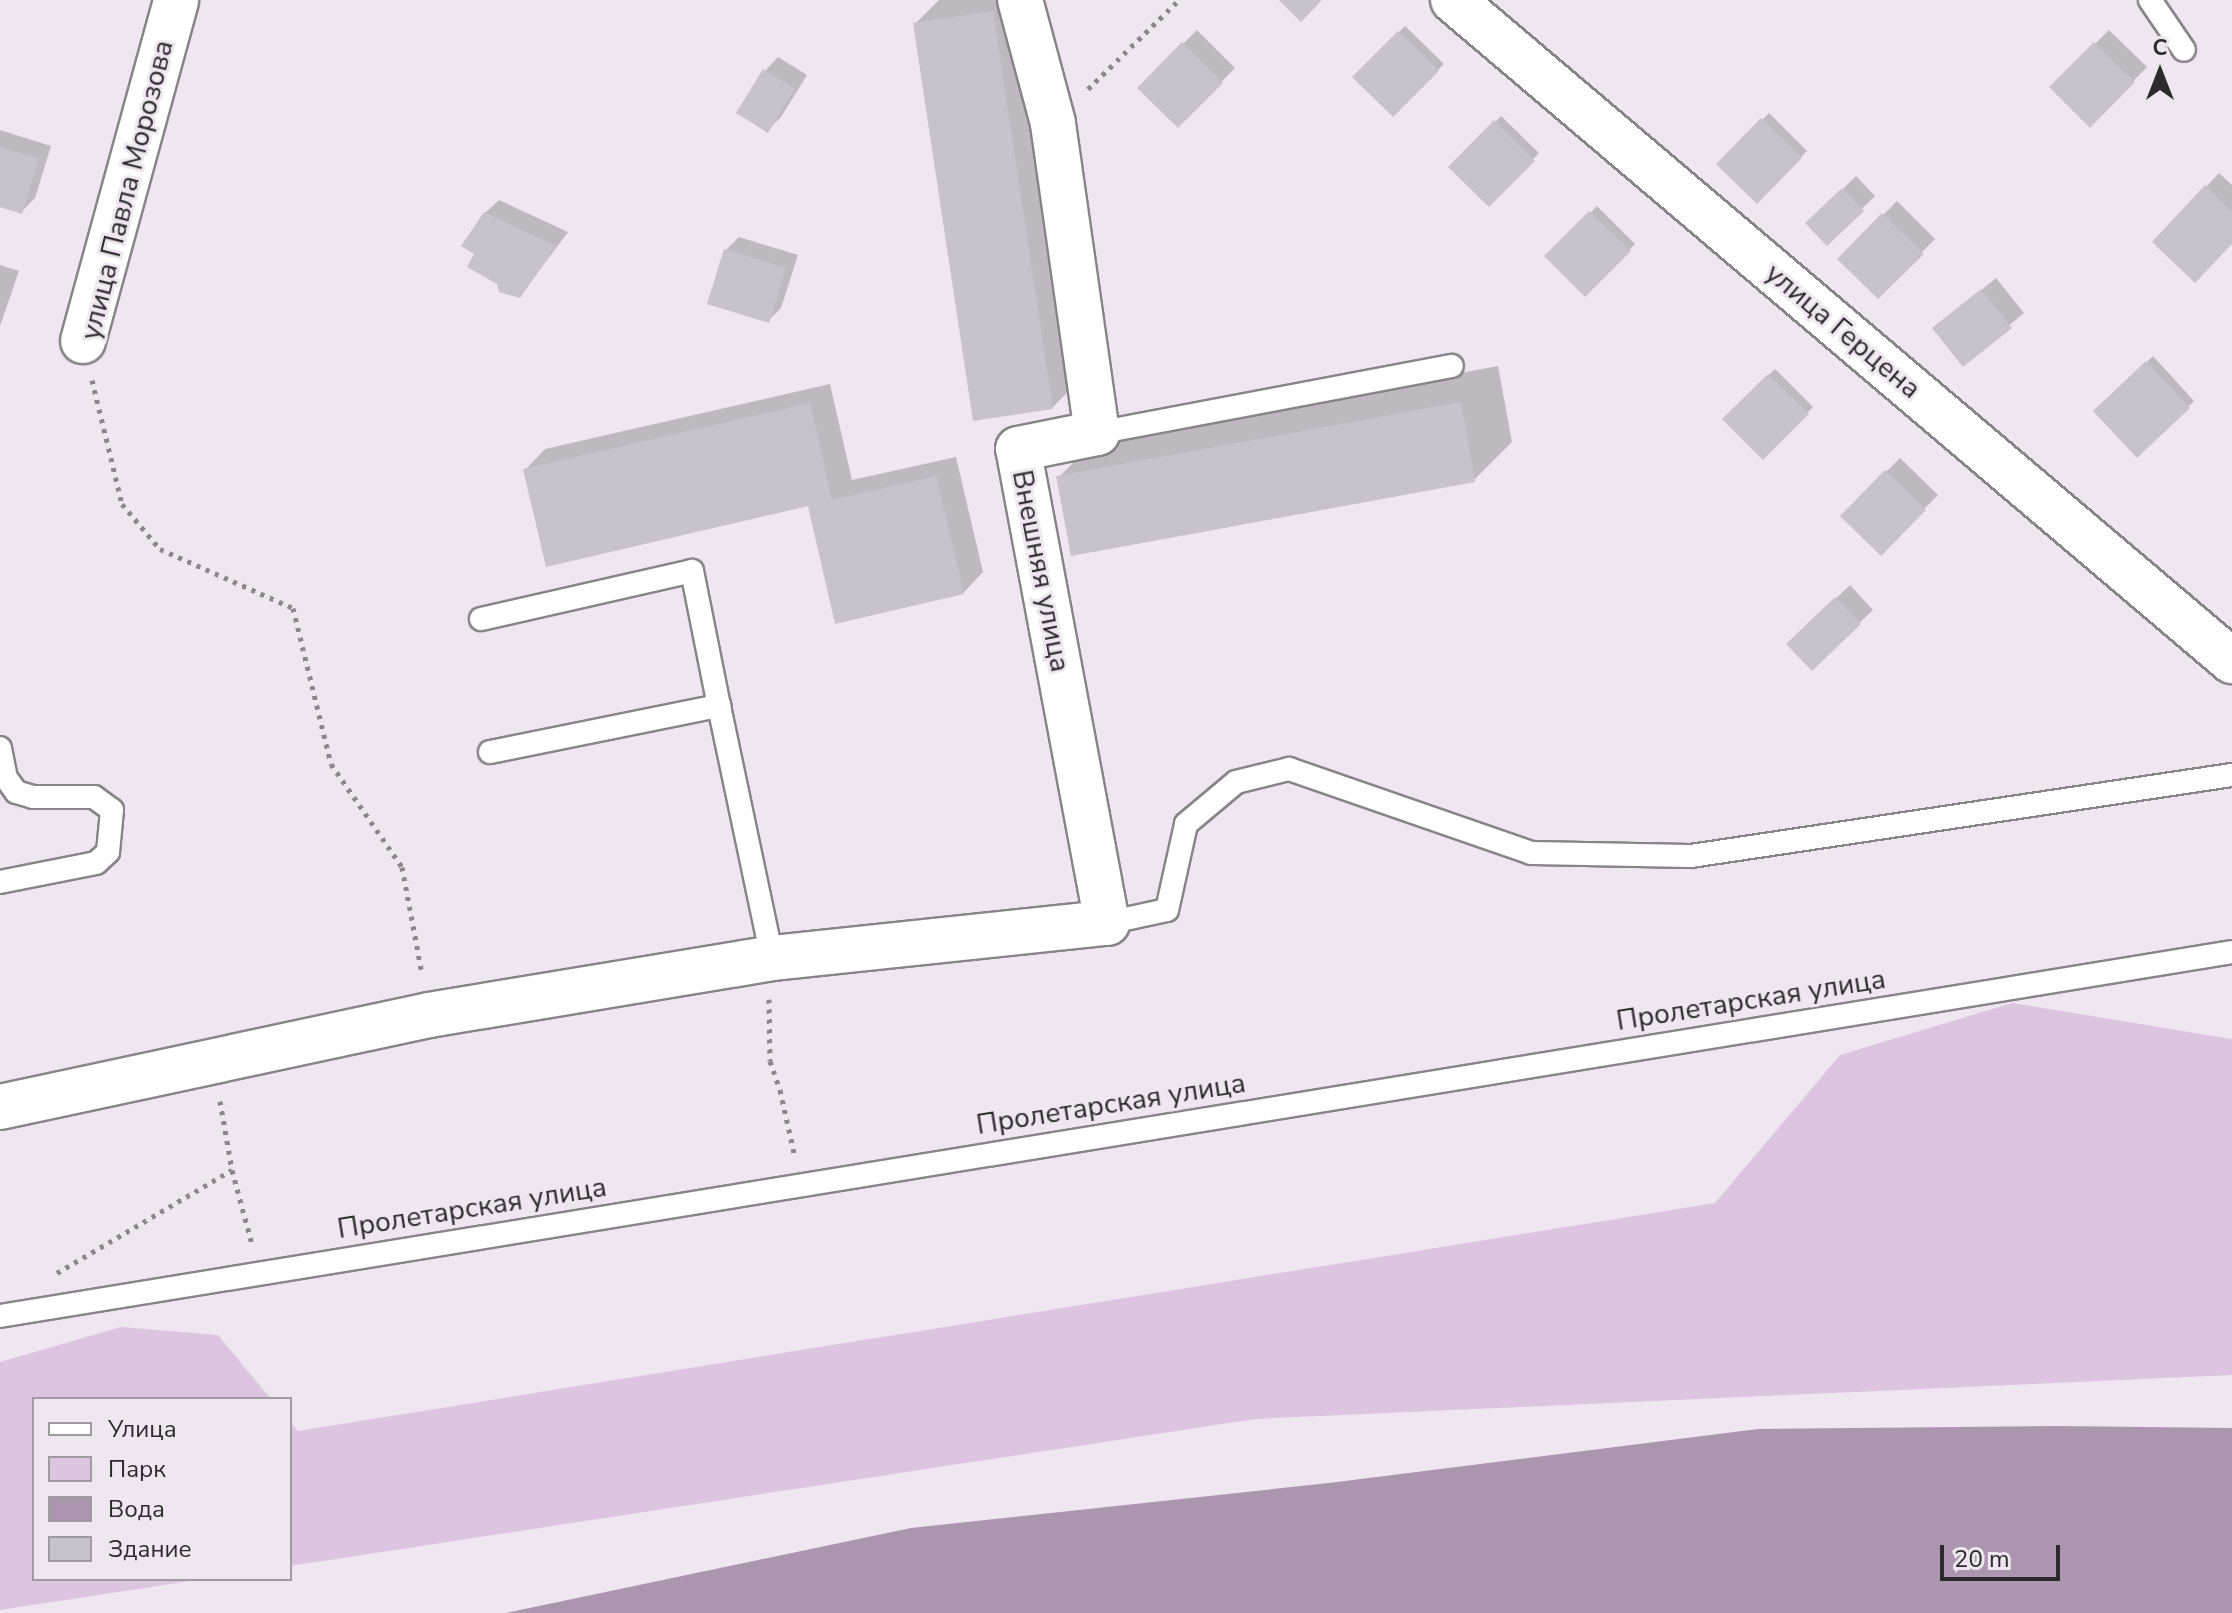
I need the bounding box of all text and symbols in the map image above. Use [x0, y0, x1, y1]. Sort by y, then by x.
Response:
north arrow [2120, 32, 2200, 112]
text: С [2153, 33, 2167, 63]
street label: улица Павла Морозова [73, 37, 181, 343]
street label: улица Герцена [1759, 256, 1927, 406]
street label: Внешняя улица [1005, 467, 1077, 675]
street label: Пролетарская улица [1614, 962, 1888, 1038]
street label: Пролетарская улица [974, 1066, 1248, 1142]
street label: Пролетарская улица [335, 1170, 609, 1246]
legend [32, 1397, 292, 1581]
text: Улица [108, 1413, 177, 1445]
text: Парк [108, 1453, 166, 1485]
text: Вода [108, 1493, 165, 1525]
scale bar [1944, 1529, 2064, 1579]
text: Здание [108, 1533, 192, 1565]
text: 20 m [1954, 1543, 2010, 1575]

